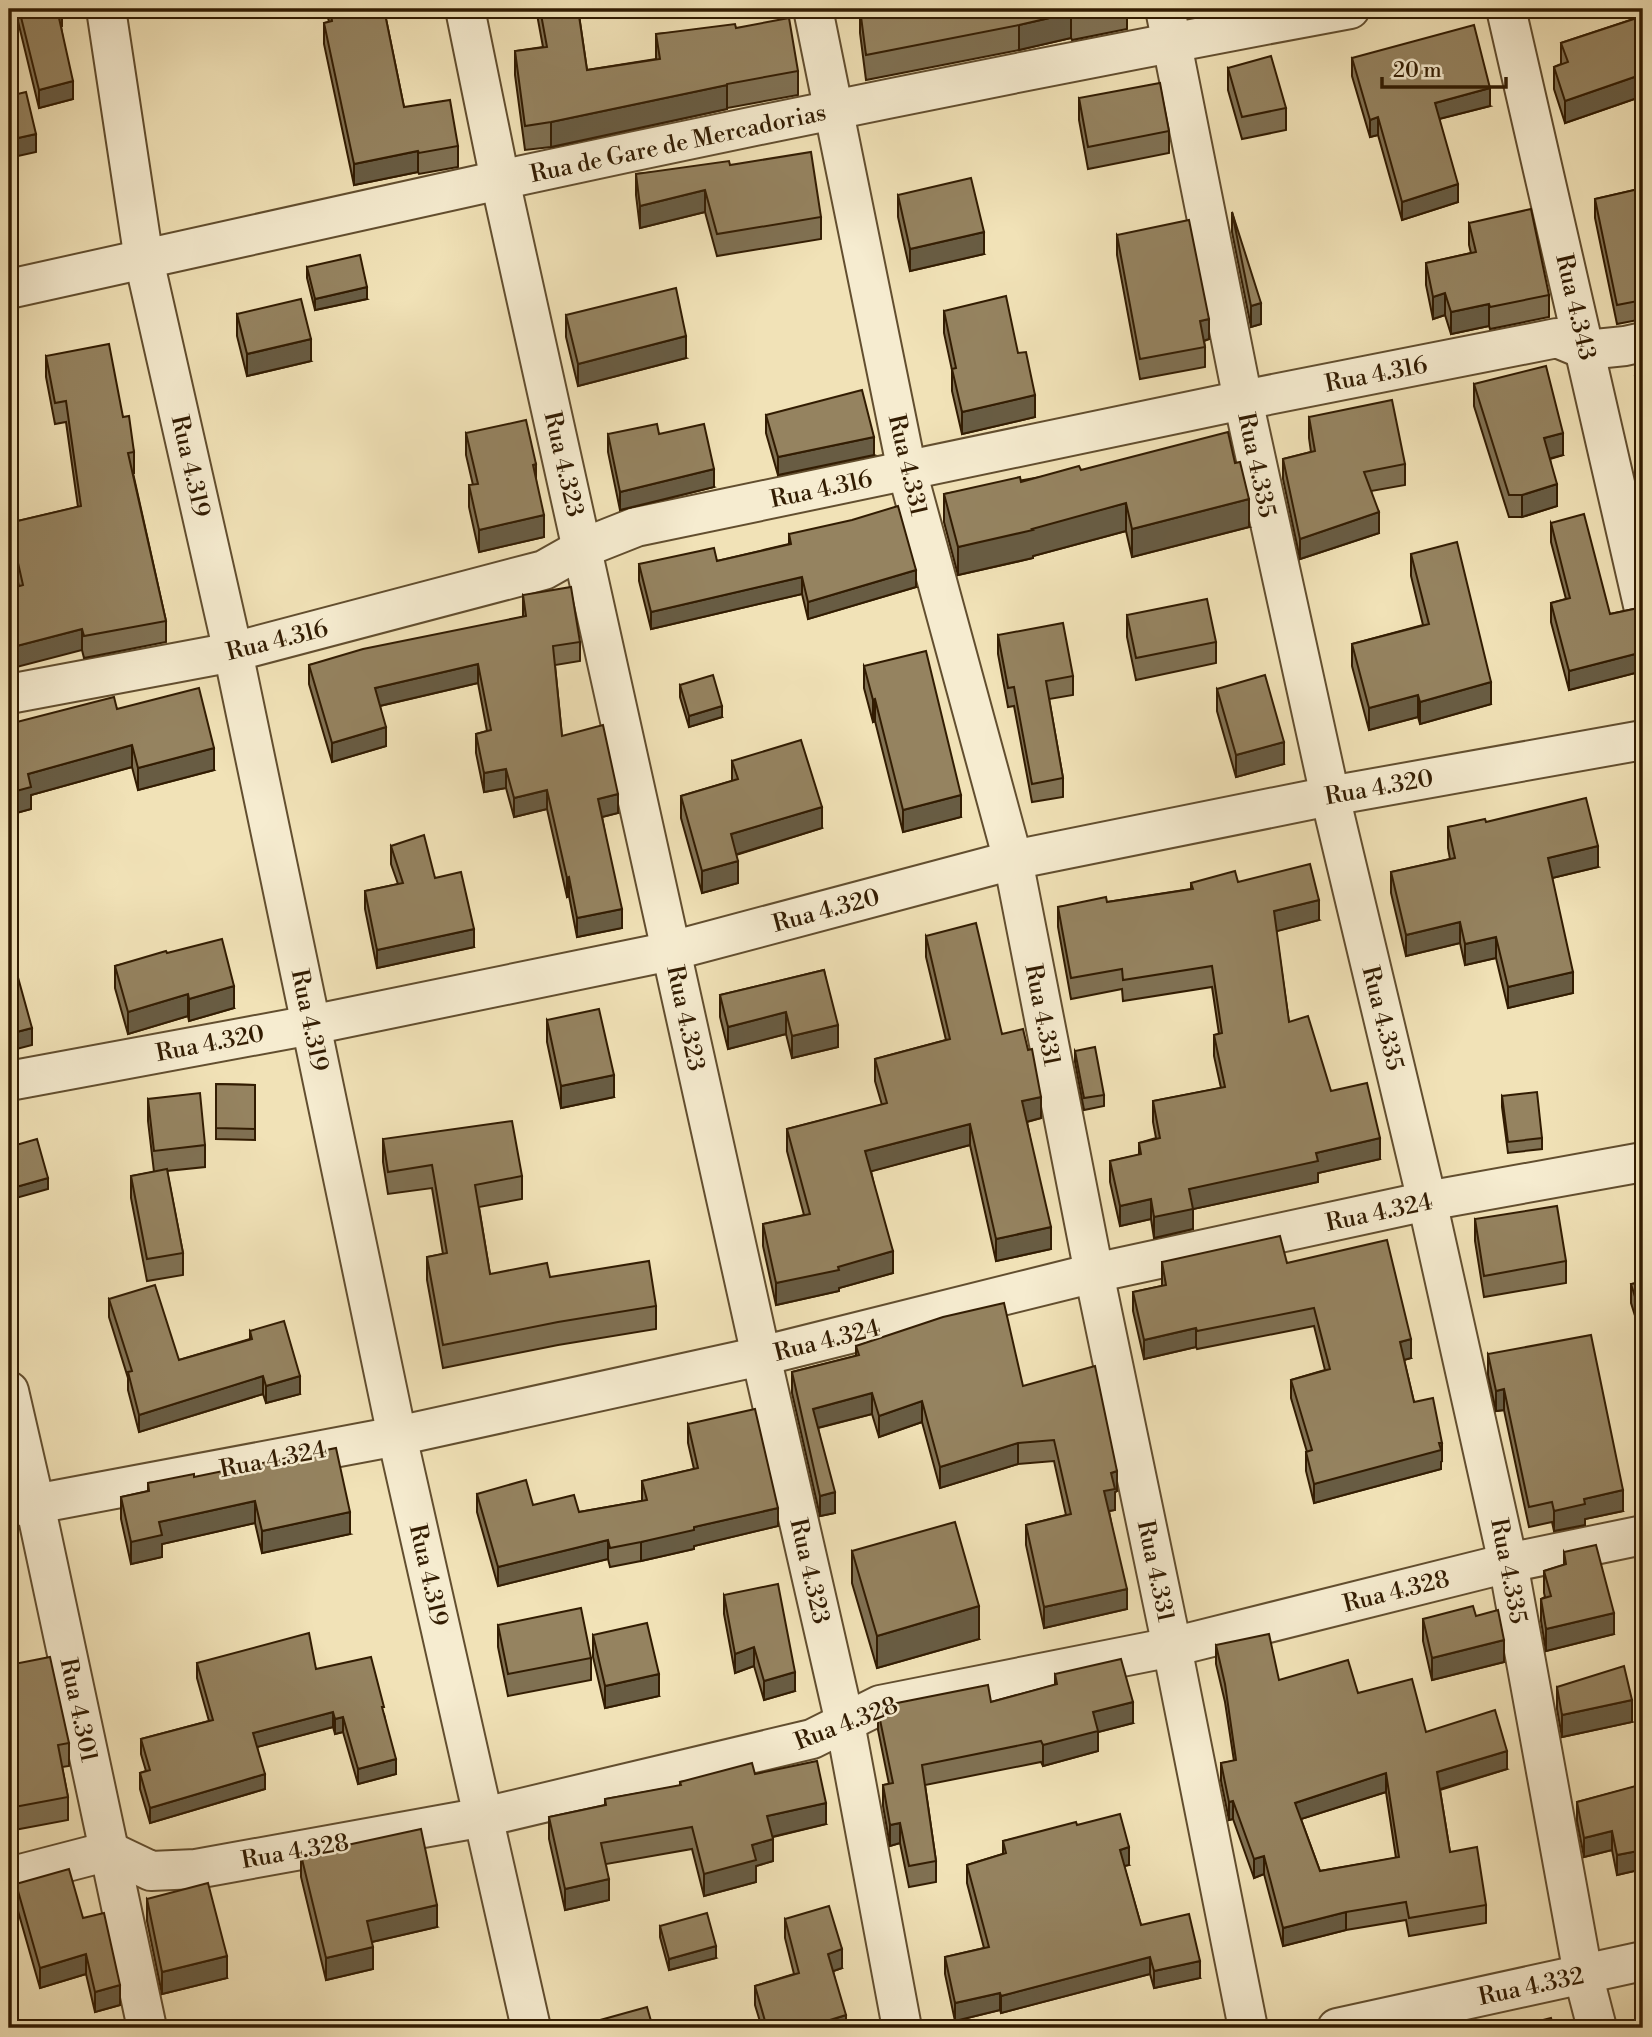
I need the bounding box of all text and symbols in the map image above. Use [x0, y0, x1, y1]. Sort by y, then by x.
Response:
scale bar [1382, 46, 1507, 90]
text: 20 m [1393, 58, 1442, 84]
street label: Rua de Gare de Mercadorias [527, 98, 829, 190]
street label: Rua 4.343 [1548, 251, 1602, 363]
street label: Rua 4.316 [1322, 350, 1430, 400]
street label: Rua 4.323 [536, 409, 590, 520]
street label: Rua 4.335 [1230, 410, 1282, 521]
street label: Rua 4.319 [164, 412, 216, 520]
street label: Rua 4.331 [881, 412, 933, 520]
street label: Rua 4.316 [767, 465, 875, 515]
street label: Rua 4.316 [223, 614, 331, 668]
street label: Rua 4.320 [1322, 764, 1436, 812]
street label: Rua 4.320 [769, 882, 883, 940]
street label: Rua 4.331 [1017, 962, 1067, 1069]
street label: Rua 4.323 [659, 963, 711, 1074]
street label: Rua 4.335 [1355, 963, 1410, 1074]
street label: Rua 4.319 [284, 966, 334, 1074]
street label: Rua 4.320 [153, 1019, 267, 1069]
street label: Rua 4.324 [1323, 1187, 1435, 1239]
street label: Rua 4.324 [771, 1313, 883, 1369]
street label: Rua 4.324 [217, 1435, 329, 1485]
street label: Rua 4.323 [782, 1516, 836, 1627]
street label: Rua 4.335 [1483, 1516, 1533, 1626]
street label: Rua 4.331 [1130, 1518, 1181, 1625]
street label: Rua 4.319 [402, 1521, 454, 1629]
street label: Rua 4.328 [1340, 1564, 1453, 1620]
street label: Rua 4.301 [52, 1655, 104, 1766]
street label: Rua 4.328 [790, 1690, 902, 1757]
street label: Rua 4.328 [239, 1828, 351, 1876]
street label: Rua 4.332 [1476, 1961, 1587, 2013]

